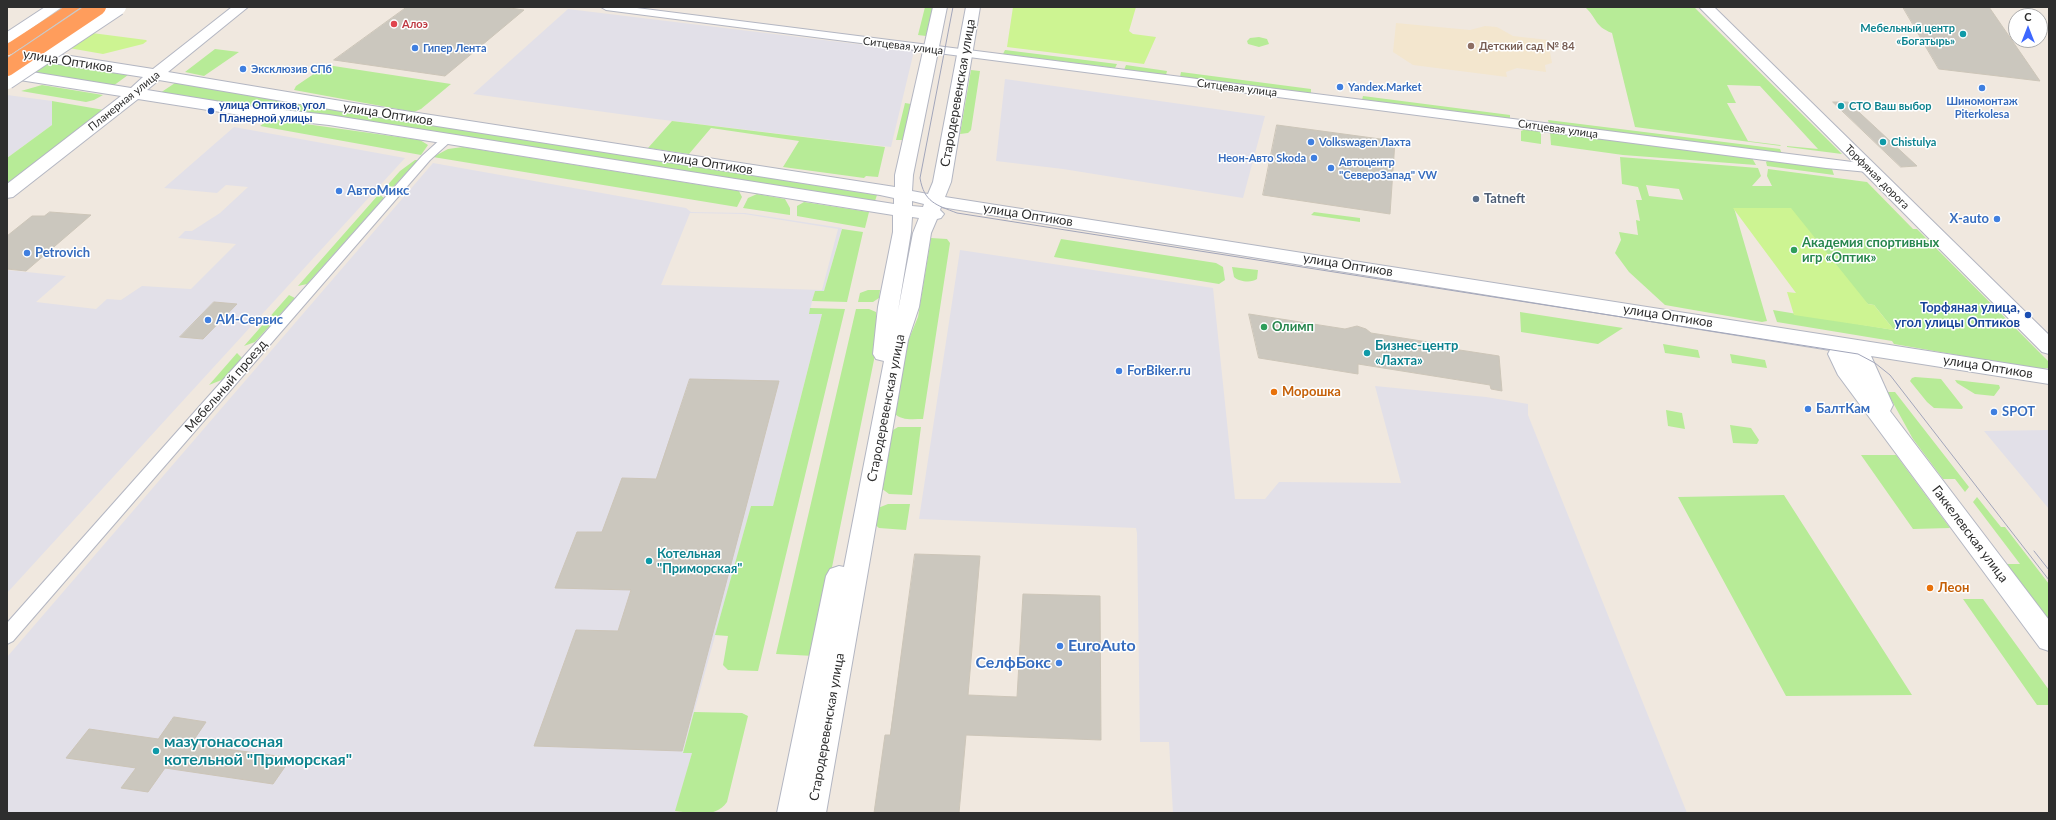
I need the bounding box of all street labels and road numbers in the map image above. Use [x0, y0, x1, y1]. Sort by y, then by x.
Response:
street label: Стародеревенская улица [937, 18, 979, 168]
street label: Ситцевая улица [862, 35, 944, 57]
street label: улица Оптиков [22, 46, 114, 76]
street label: Планерная улица [86, 68, 162, 134]
street label: Ситцевая улица [1196, 77, 1278, 99]
street label: улица Оптиков [342, 99, 434, 129]
street label: Ситцевая улица [1517, 117, 1599, 141]
street label: Торфяная дорога [1842, 142, 1912, 212]
street label: улица Оптиков [662, 148, 754, 178]
street label: улица Оптиков [982, 200, 1074, 230]
street label: улица Оптиков [1302, 250, 1394, 280]
street label: улица Оптиков [1622, 301, 1714, 331]
street label: Стародеревенская улица [864, 333, 908, 483]
street label: Мебельный проезд [182, 337, 270, 435]
street label: улица Оптиков [1942, 352, 2034, 382]
street label: Гаккелевская улица [1929, 483, 2011, 585]
street label: Стародеревенская улица [806, 652, 848, 802]

